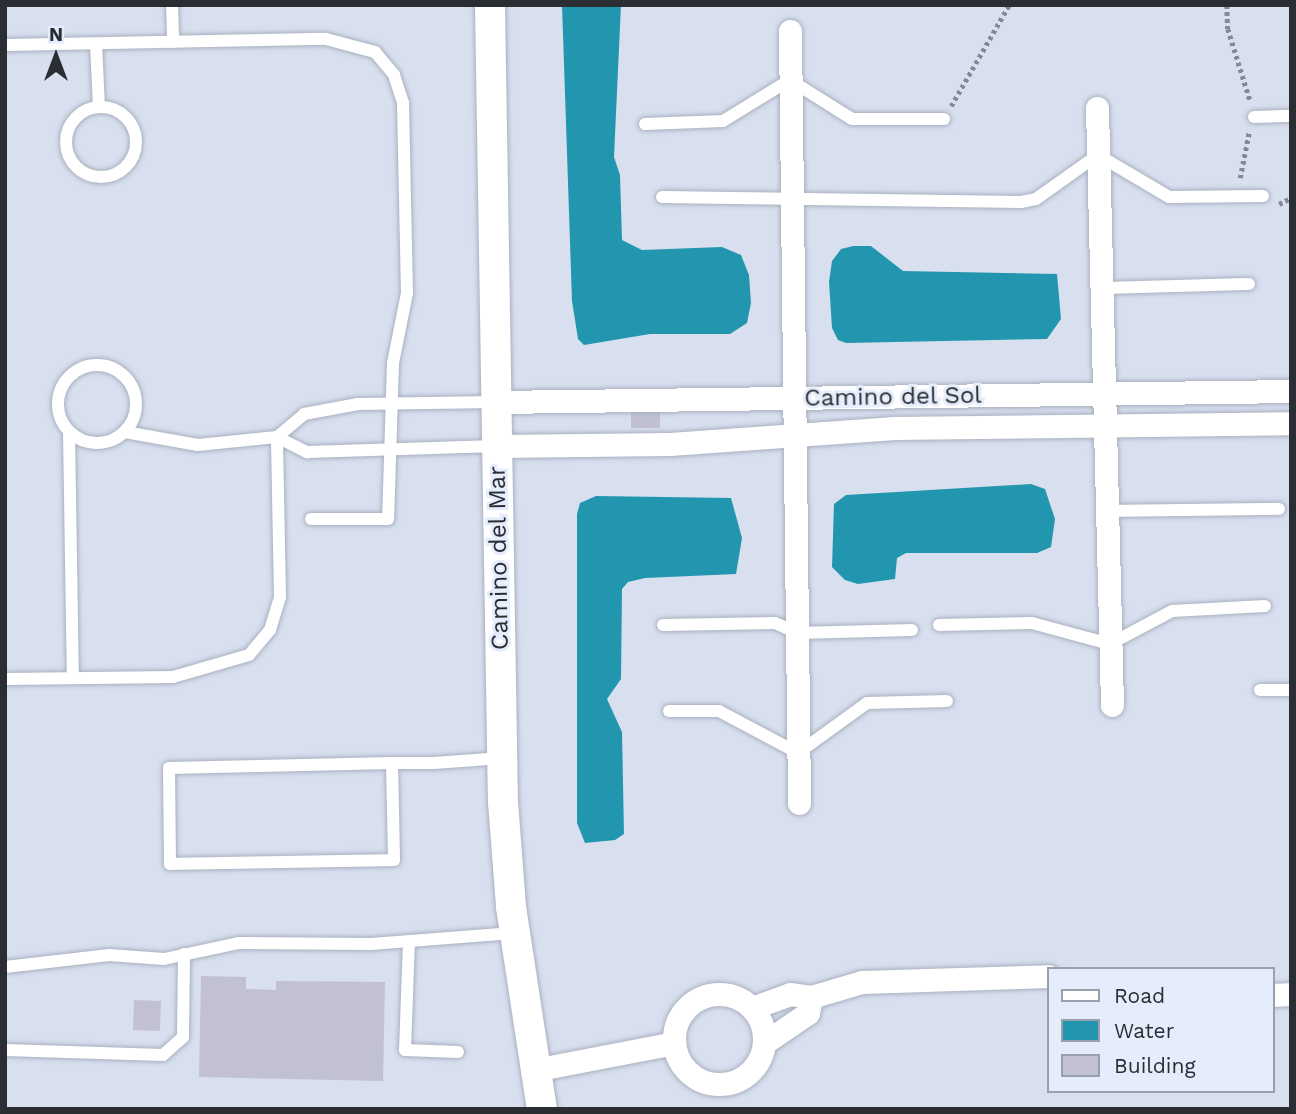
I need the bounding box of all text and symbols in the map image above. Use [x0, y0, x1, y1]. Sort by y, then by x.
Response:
north arrow [21, 21, 91, 91]
text: N [49, 23, 63, 46]
street label: Camino del Sol [804, 381, 982, 413]
street label: Camino del Mar [483, 465, 515, 651]
legend [1048, 967, 1275, 1093]
text: Road [1114, 983, 1165, 1008]
text: Water [1114, 1018, 1174, 1043]
text: Building [1114, 1053, 1196, 1078]

